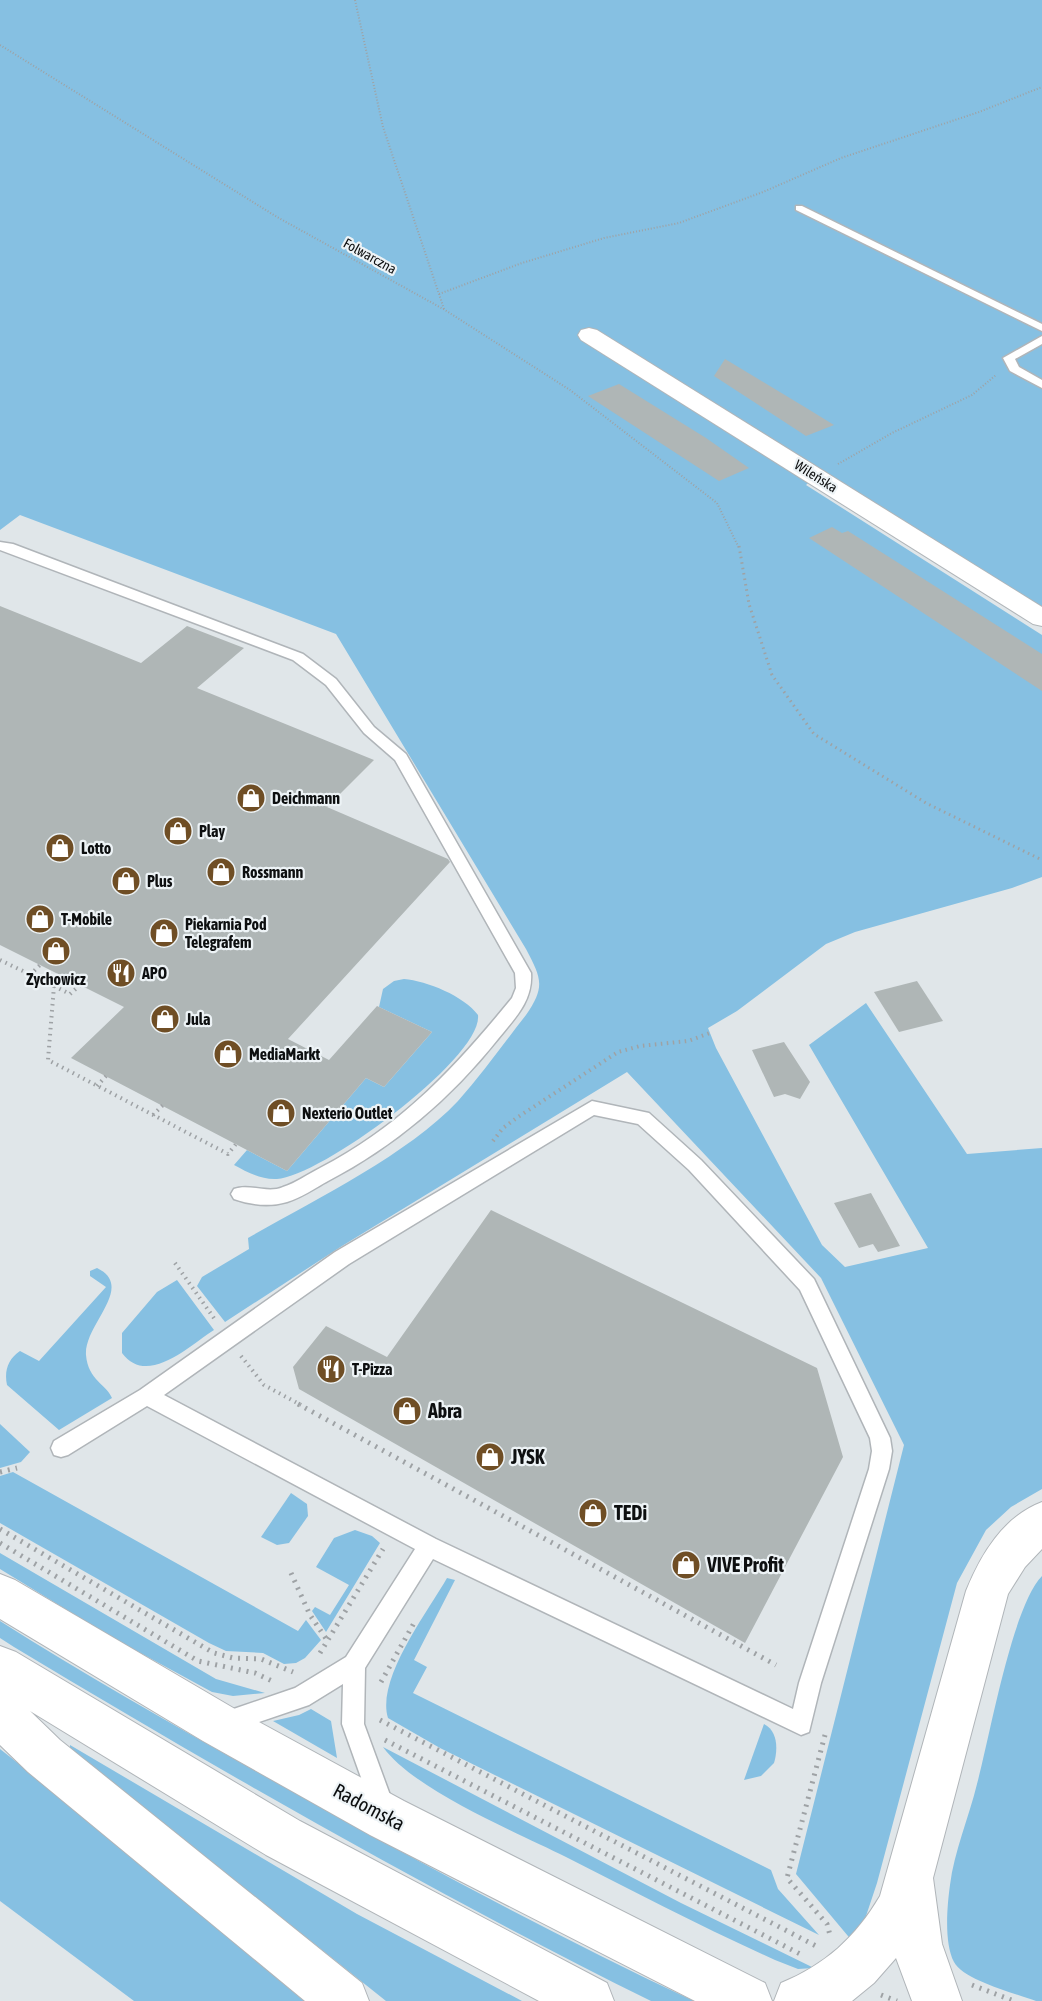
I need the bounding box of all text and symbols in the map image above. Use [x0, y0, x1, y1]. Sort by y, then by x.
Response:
street label: Folwarczna [341, 235, 399, 277]
street label: Wileńska [792, 457, 840, 495]
shop icon: Deichmann [235, 782, 267, 814]
place label: Deichmann [272, 789, 340, 807]
shop icon: Play [162, 815, 194, 847]
place label: Play [199, 822, 226, 840]
shop icon: Lotto [44, 832, 76, 864]
place label: Lotto [81, 839, 112, 857]
shop icon: Rossmann [205, 856, 237, 888]
place label: Rossmann [242, 863, 304, 881]
shop icon: Plus [110, 865, 142, 897]
place label: Plus [147, 872, 173, 890]
shop icon: T-Mobile [24, 903, 56, 935]
place label: T-Mobile [61, 910, 112, 928]
place label: Piekarnia Pod Telegrafem [185, 915, 267, 951]
shop icon: Piekarnia Pod Telegrafem [148, 917, 180, 949]
shop icon: Zychowicz [40, 935, 72, 967]
restaurant icon: APO [105, 957, 137, 989]
place label: APO [141, 964, 167, 982]
place label: Zychowicz [26, 970, 86, 988]
shop icon: Jula [149, 1003, 181, 1035]
place label: Jula [185, 1010, 211, 1028]
shop icon: MediaMarkt [212, 1038, 244, 1070]
place label: MediaMarkt [249, 1045, 321, 1063]
shop icon: Nexterio Outlet [265, 1097, 297, 1129]
place label: Nexterio Outlet [302, 1104, 393, 1122]
restaurant icon: T-Pizza [315, 1353, 347, 1385]
place label: T-Pizza [352, 1360, 393, 1378]
shop icon: Abra [391, 1395, 423, 1427]
place label: Abra [427, 1399, 462, 1422]
shop icon: JYSK [474, 1441, 506, 1473]
place label: JYSK [510, 1445, 545, 1468]
shop icon: TEDi [577, 1497, 609, 1529]
place label: TEDi [614, 1501, 647, 1524]
shop icon: VIVE Profit [670, 1549, 702, 1581]
place label: VIVE Profit [706, 1553, 784, 1576]
street label: Radomska [330, 1778, 409, 1835]

